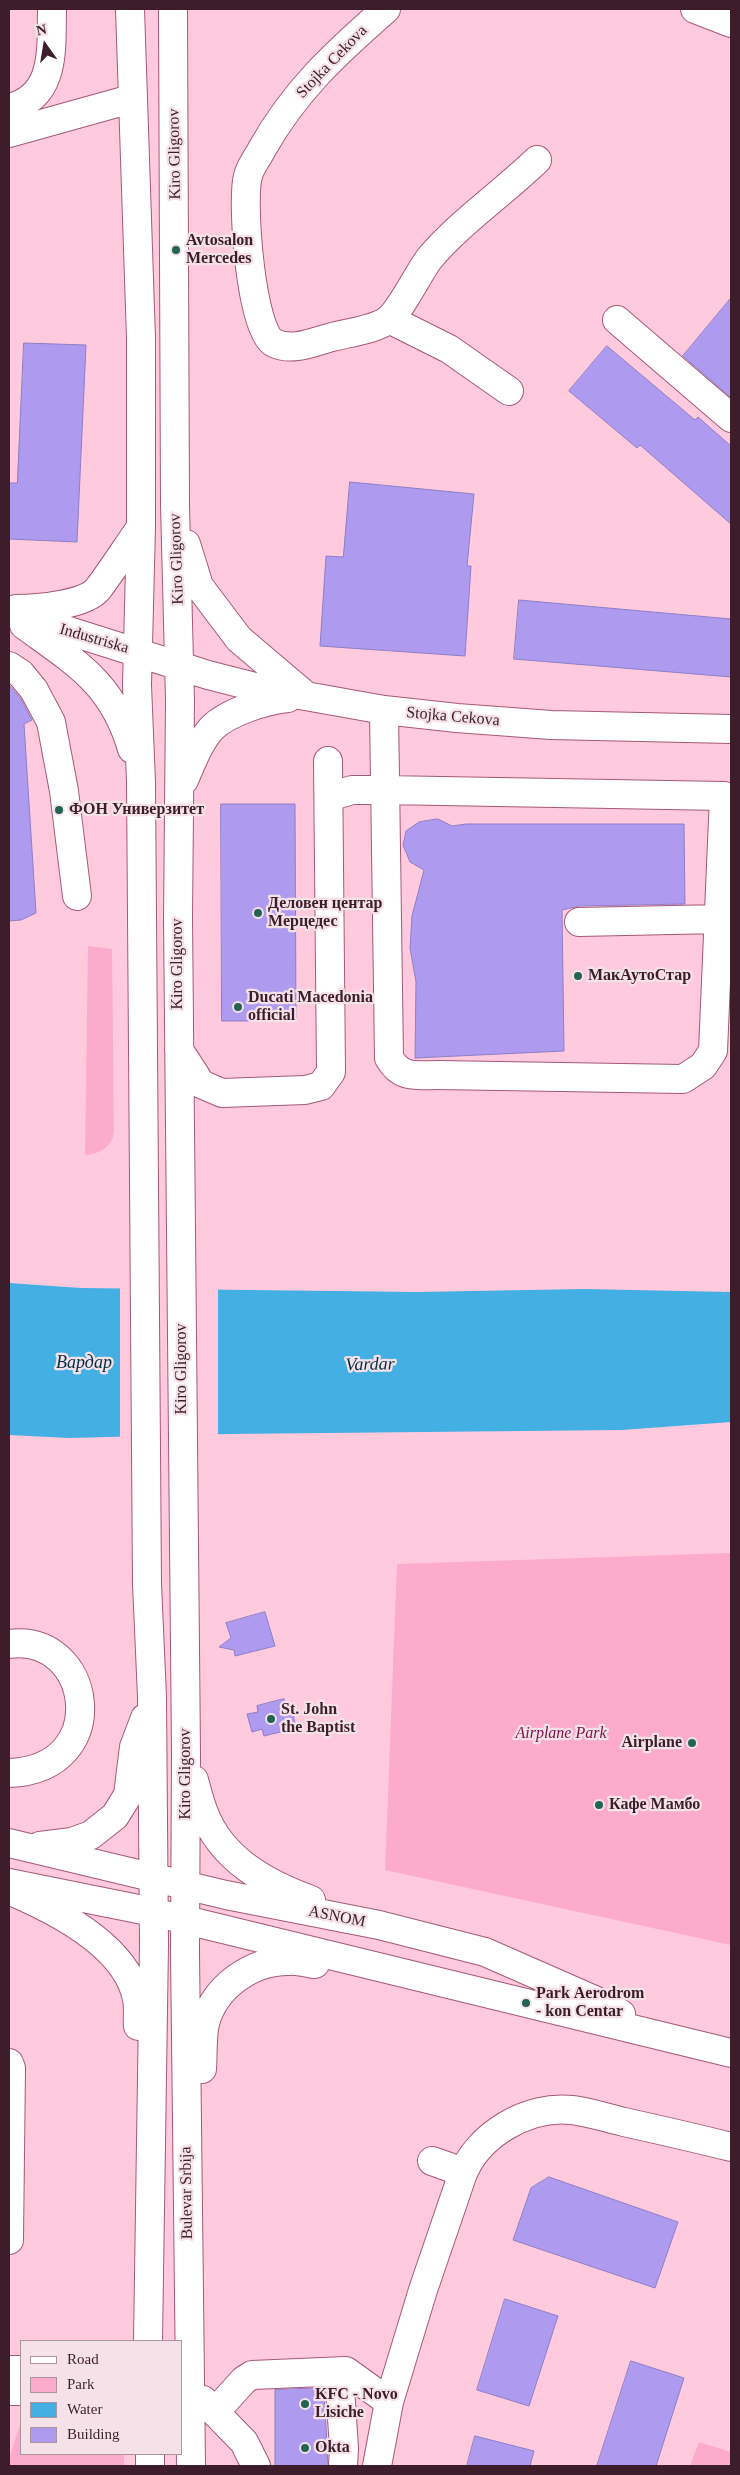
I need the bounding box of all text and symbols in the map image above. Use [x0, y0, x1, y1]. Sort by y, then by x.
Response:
north arrow [20, 20, 70, 70]
text: N [35, 21, 48, 38]
street label: Stojka Cekova [293, 22, 371, 102]
street label: Kiro Gligorov [165, 108, 185, 200]
place label: Avtosalon Mercedes [186, 231, 253, 269]
marker: Avtosalon Mercedes [170, 244, 182, 256]
street label: Kiro Gligorov [166, 513, 188, 605]
street label: Industriska [57, 620, 131, 658]
street label: Stojka Cekova [405, 703, 501, 731]
place label: ФОН Универзитет [69, 800, 204, 820]
marker: ФОН Универзитет [53, 804, 65, 816]
place label: Деловен центар Мерцедес [268, 894, 382, 932]
marker: Деловен центар Мерцедес [252, 907, 264, 919]
street label: Kiro Gligorov [168, 918, 188, 1010]
place label: МакАутоСтар [588, 966, 691, 986]
marker: МакАутоСтар [572, 970, 584, 982]
place label: Ducati Macedonia official [248, 988, 373, 1026]
marker: Ducati Macedonia official [232, 1001, 244, 1013]
street label: Kiro Gligorov [172, 1323, 192, 1415]
water label: Вардар [56, 1352, 112, 1374]
water label: Vardar [345, 1354, 395, 1376]
place label: St. John the Baptist [281, 1700, 355, 1738]
marker: St. John the Baptist [265, 1713, 277, 1725]
park label: Airplane Park [515, 1724, 607, 1744]
street label: Kiro Gligorov [176, 1728, 196, 1820]
place label: Airplane [622, 1733, 682, 1753]
marker: Airplane [686, 1737, 698, 1749]
place label: Кафе Мамбо [609, 1795, 700, 1815]
marker: Кафе Мамбо [593, 1799, 605, 1811]
street label: ASNOM [307, 1902, 367, 1932]
place label: Park Aerodrom - kon Centar [536, 1984, 644, 2022]
marker: Park Aerodrom - kon Centar [520, 1997, 532, 2009]
street label: Bulevar Srbija [177, 2146, 197, 2240]
legend [20, 2340, 182, 2455]
text: Road [67, 2351, 99, 2367]
text: Park [67, 2376, 95, 2392]
place label: KFC - Novo Lisiche [315, 2385, 398, 2423]
marker: KFC - Novo Lisiche [299, 2398, 311, 2410]
text: Water [67, 2401, 102, 2417]
text: Building [67, 2426, 120, 2442]
place label: Okta [315, 2438, 350, 2458]
marker: Okta [299, 2442, 311, 2454]

